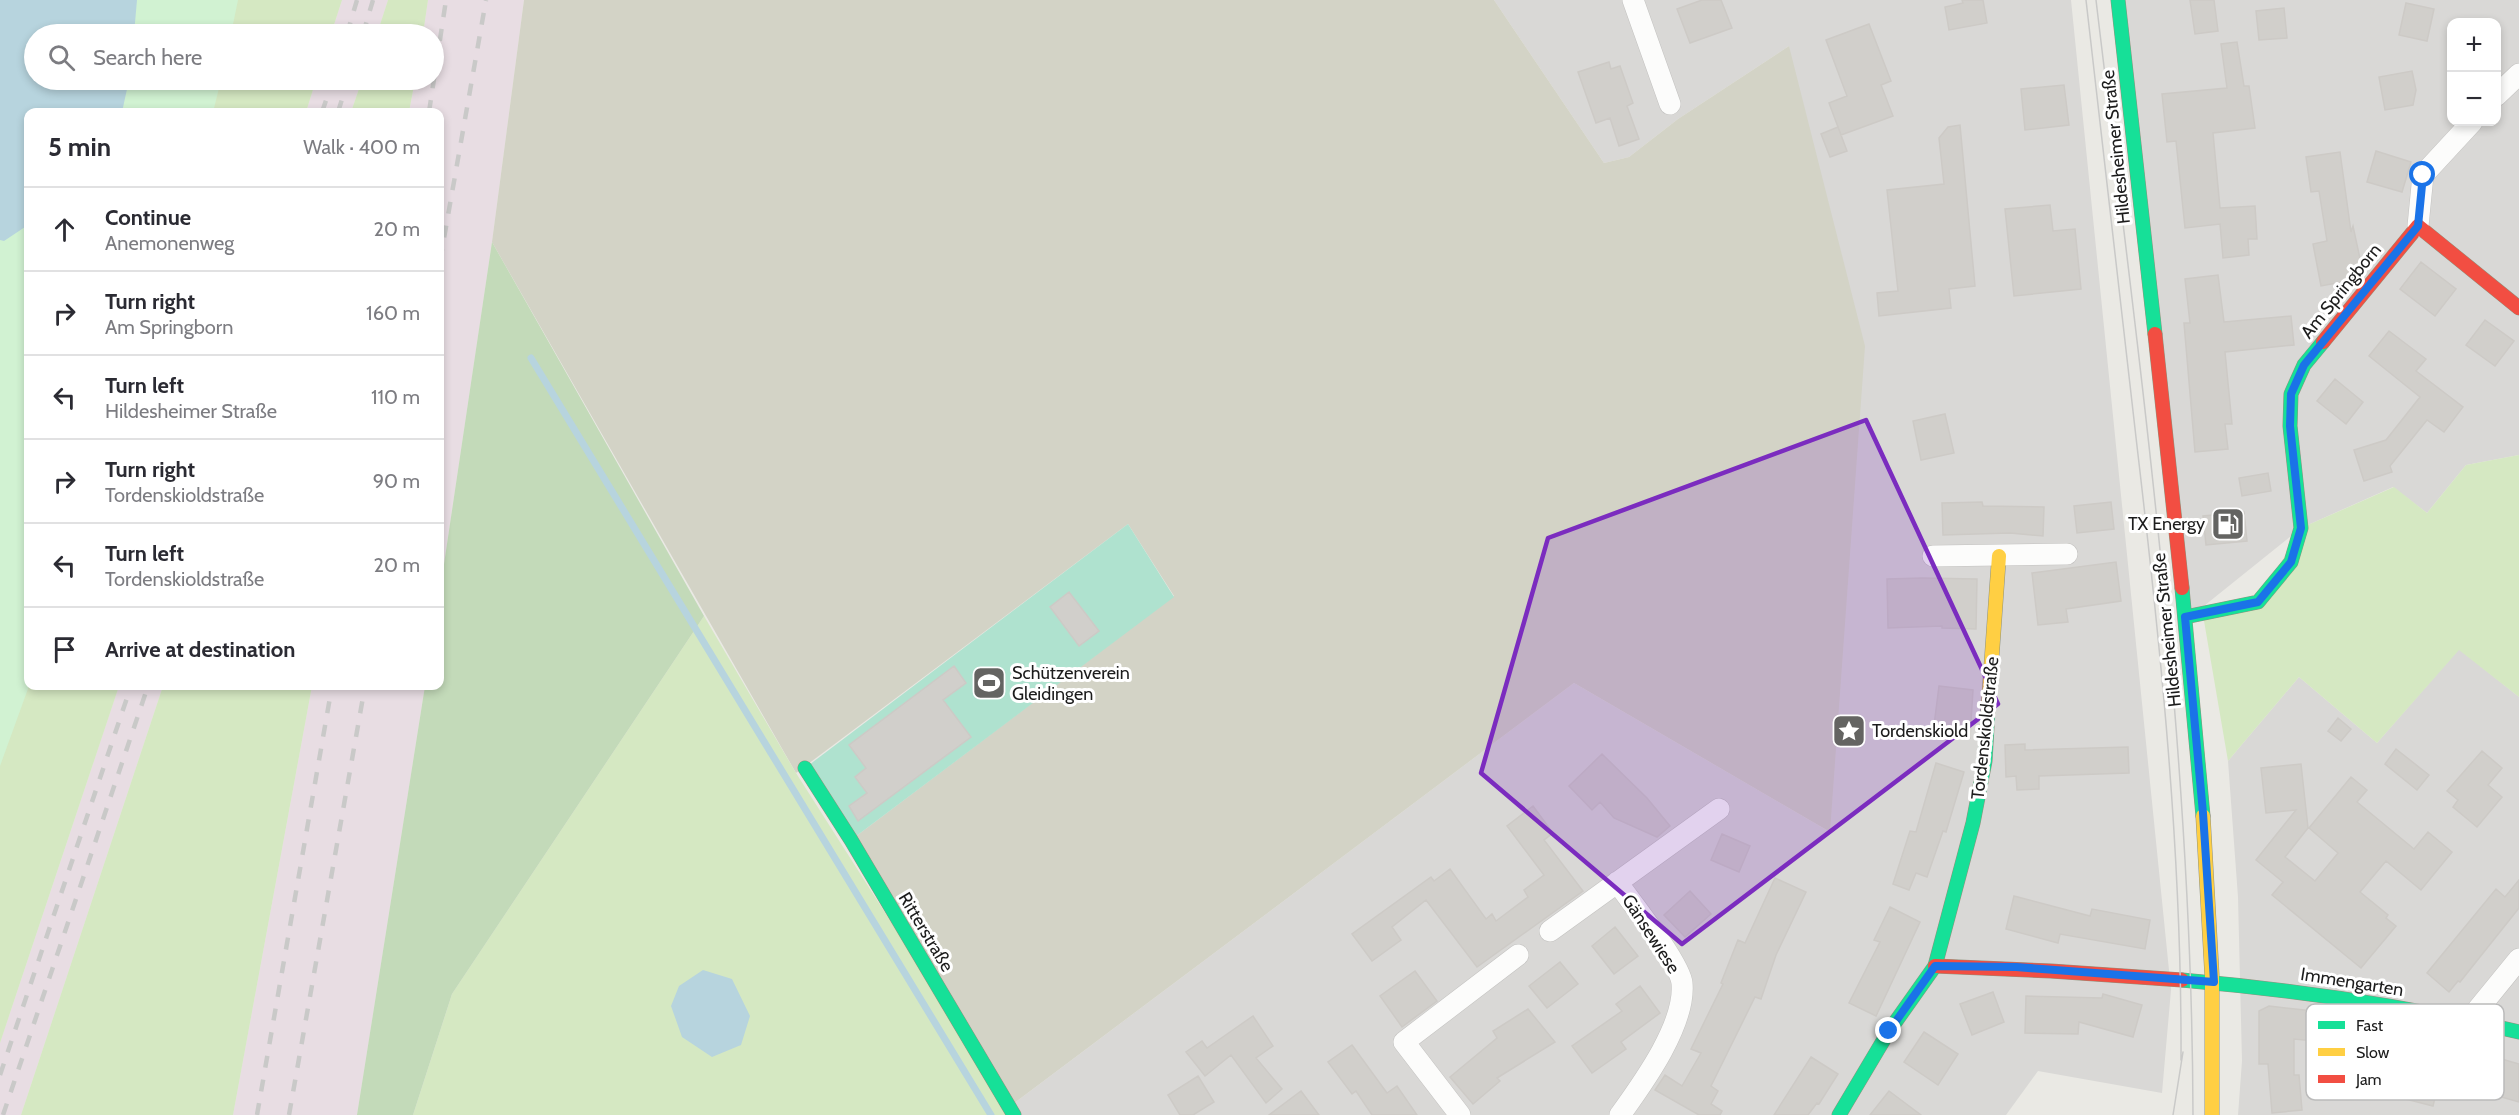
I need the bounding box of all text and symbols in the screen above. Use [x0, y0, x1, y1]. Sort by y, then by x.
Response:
map controls [2447, 18, 2501, 126]
button: + [2447, 18, 2501, 72]
search box [24, 24, 444, 90]
icon: search [45, 41, 78, 74]
text: Search here [93, 44, 202, 71]
street label: Hildesheimer Straße [2097, 69, 2135, 225]
button: − [2447, 72, 2501, 126]
text: 5 min [48, 131, 111, 163]
text: Walk · 400 m [303, 135, 420, 159]
route start [2409, 161, 2435, 187]
text: Continue [105, 204, 191, 231]
icon: ahead [48, 213, 81, 246]
text: 20 m [374, 217, 420, 241]
text: Anemonenweg [105, 231, 234, 255]
street label: Am Springborn [2296, 239, 2386, 343]
text: Turn right [105, 288, 195, 315]
icon: right [48, 297, 81, 330]
text: 160 m [366, 301, 420, 325]
text: Am Springborn [105, 315, 233, 339]
text: Turn left [105, 372, 184, 399]
icon: left [48, 381, 81, 414]
text: 110 m [371, 385, 420, 409]
text: Hildesheimer Straße [105, 399, 277, 423]
text: Turn right [105, 456, 195, 483]
icon: right [48, 465, 81, 498]
text: 90 m [373, 469, 420, 493]
text: Tordenskioldstraße [105, 483, 264, 507]
fuel station icon: TX Energy [2210, 506, 2246, 542]
place label: TX Energy [2128, 513, 2205, 535]
text: Turn left [105, 540, 184, 567]
icon: left [48, 549, 81, 582]
street label: Hildesheimer Straße [2148, 552, 2186, 708]
text: 20 m [374, 553, 420, 577]
text: Tordenskioldstraße [105, 567, 264, 591]
icon: arrive [48, 633, 81, 666]
text: Arrive at destination [105, 636, 295, 663]
street label: Tordenskioldstraße [1967, 656, 2003, 800]
place label: Schützenverein Gleidingen [1012, 662, 1130, 705]
sports icon: Schützenverein Gleidingen [971, 665, 1007, 701]
place icon: Tordenskiold [1831, 713, 1867, 749]
place label: Tordenskiold [1872, 720, 1968, 742]
street label: Ritterstraße [894, 888, 958, 976]
street label: Gänsewiese [1617, 890, 1685, 978]
street label: Immengarten [2299, 963, 2405, 1001]
legend [2306, 1004, 2504, 1100]
text: Fast [2356, 1016, 2384, 1035]
route end [1875, 1017, 1901, 1043]
text: Slow [2356, 1043, 2390, 1062]
text: Jam [2355, 1070, 2382, 1089]

